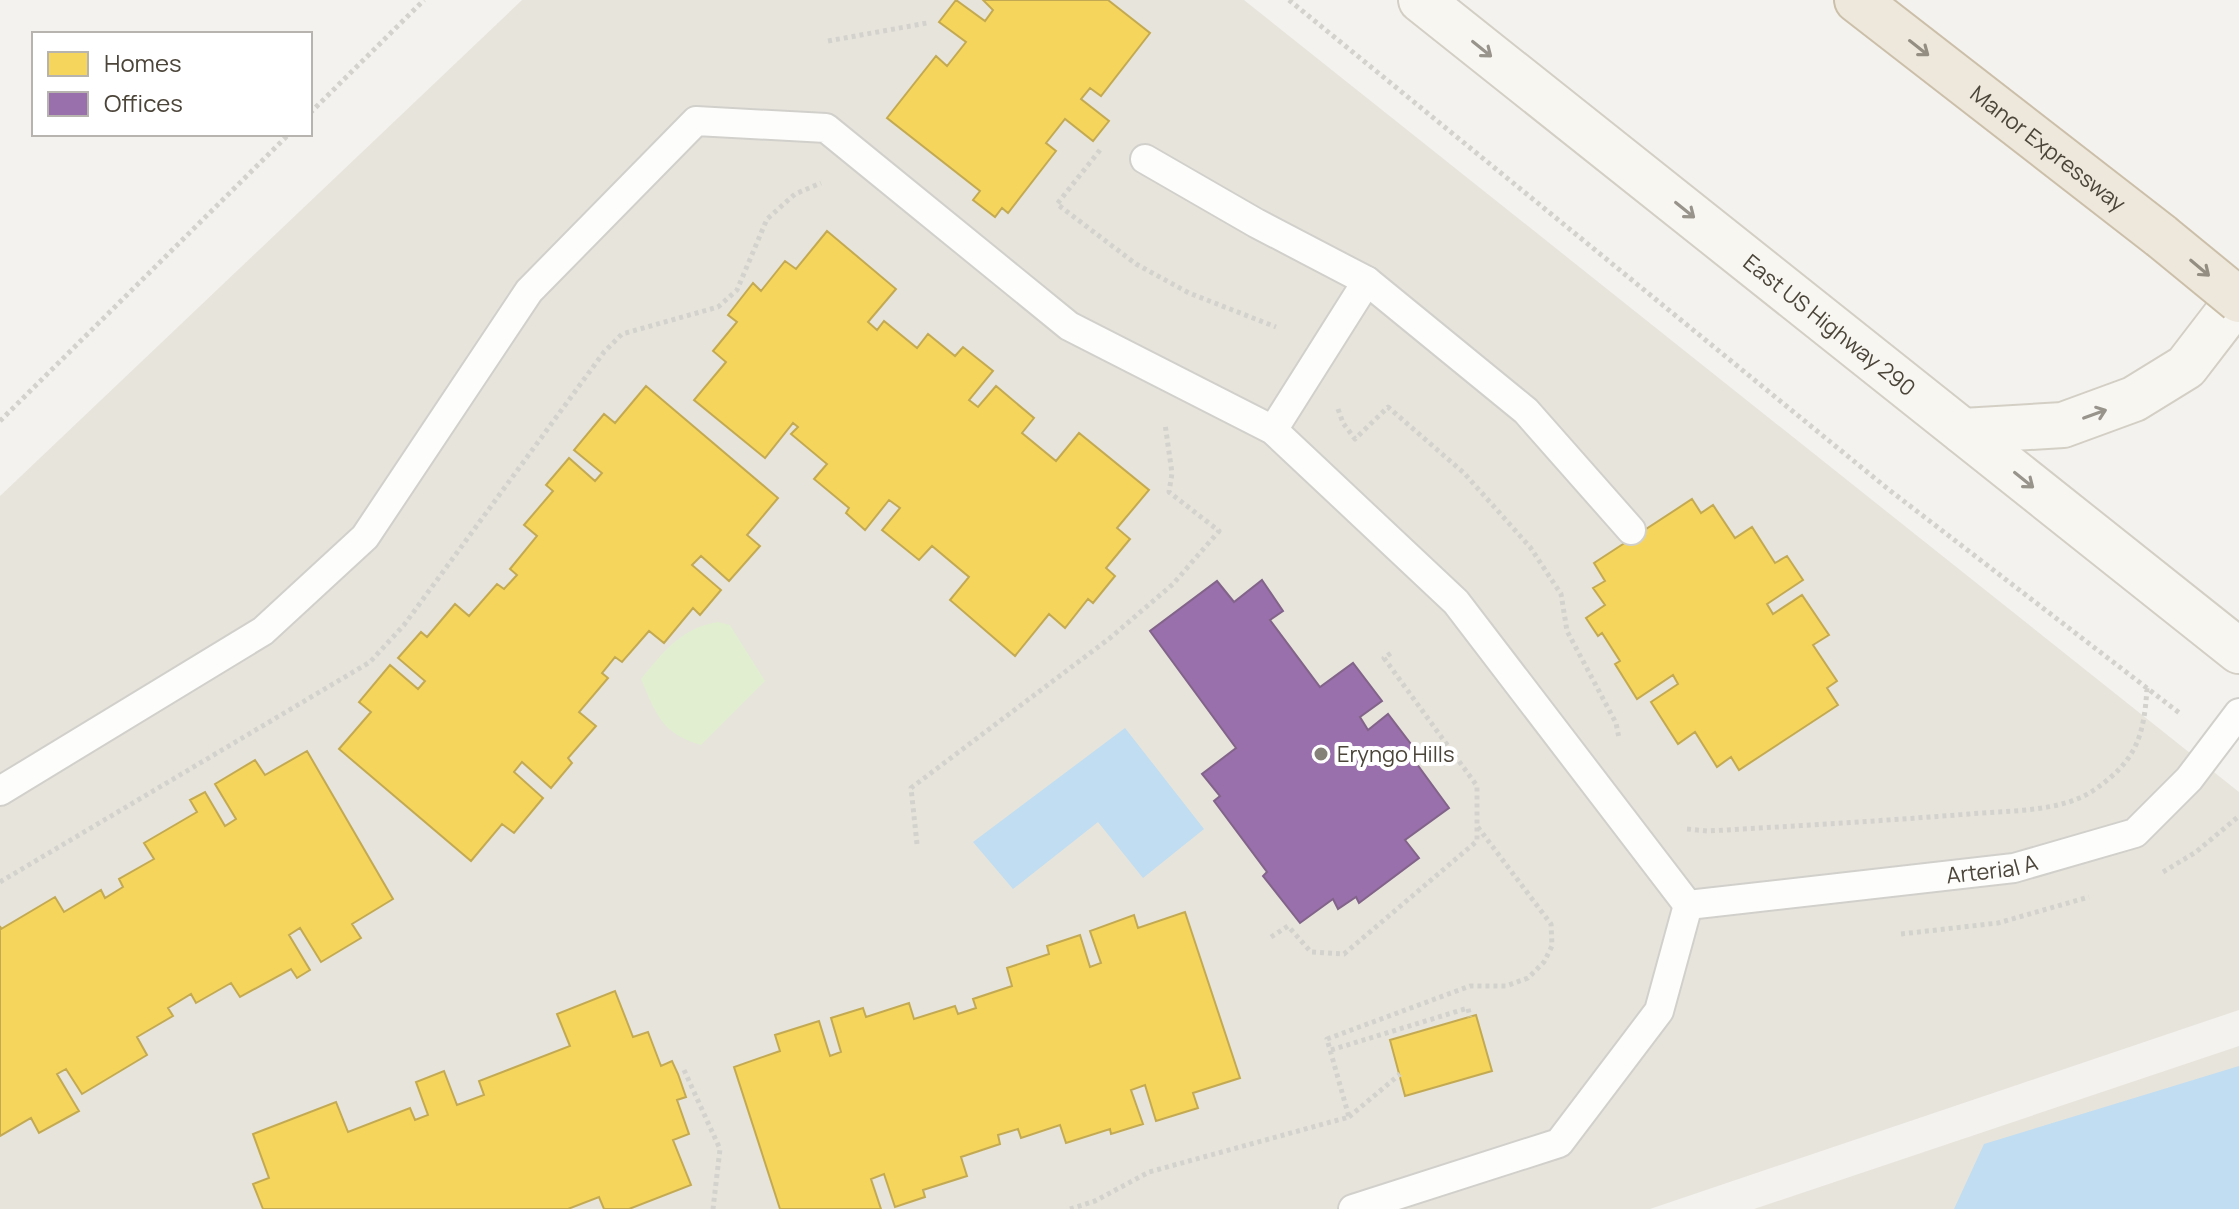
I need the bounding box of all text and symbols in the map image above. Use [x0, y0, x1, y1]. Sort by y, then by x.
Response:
legend [32, 32, 312, 136]
one-way arrow [1907, 39, 1929, 56]
one-way arrow [1471, 40, 1492, 57]
text: Homes [104, 46, 182, 79]
street label: Manor Expressway [1964, 79, 2132, 218]
text: Offices [104, 86, 183, 119]
one-way arrow [1674, 202, 1695, 219]
street label: East US Highway 290 [1737, 247, 1922, 403]
one-way arrow [2189, 259, 2210, 277]
one-way arrow [2082, 405, 2107, 420]
one-way arrow [2013, 471, 2034, 489]
place label: Eryngo Hills [1337, 739, 1454, 769]
marker: Eryngo Hills [1312, 745, 1330, 763]
street label: Arterial A [1945, 847, 2041, 891]

